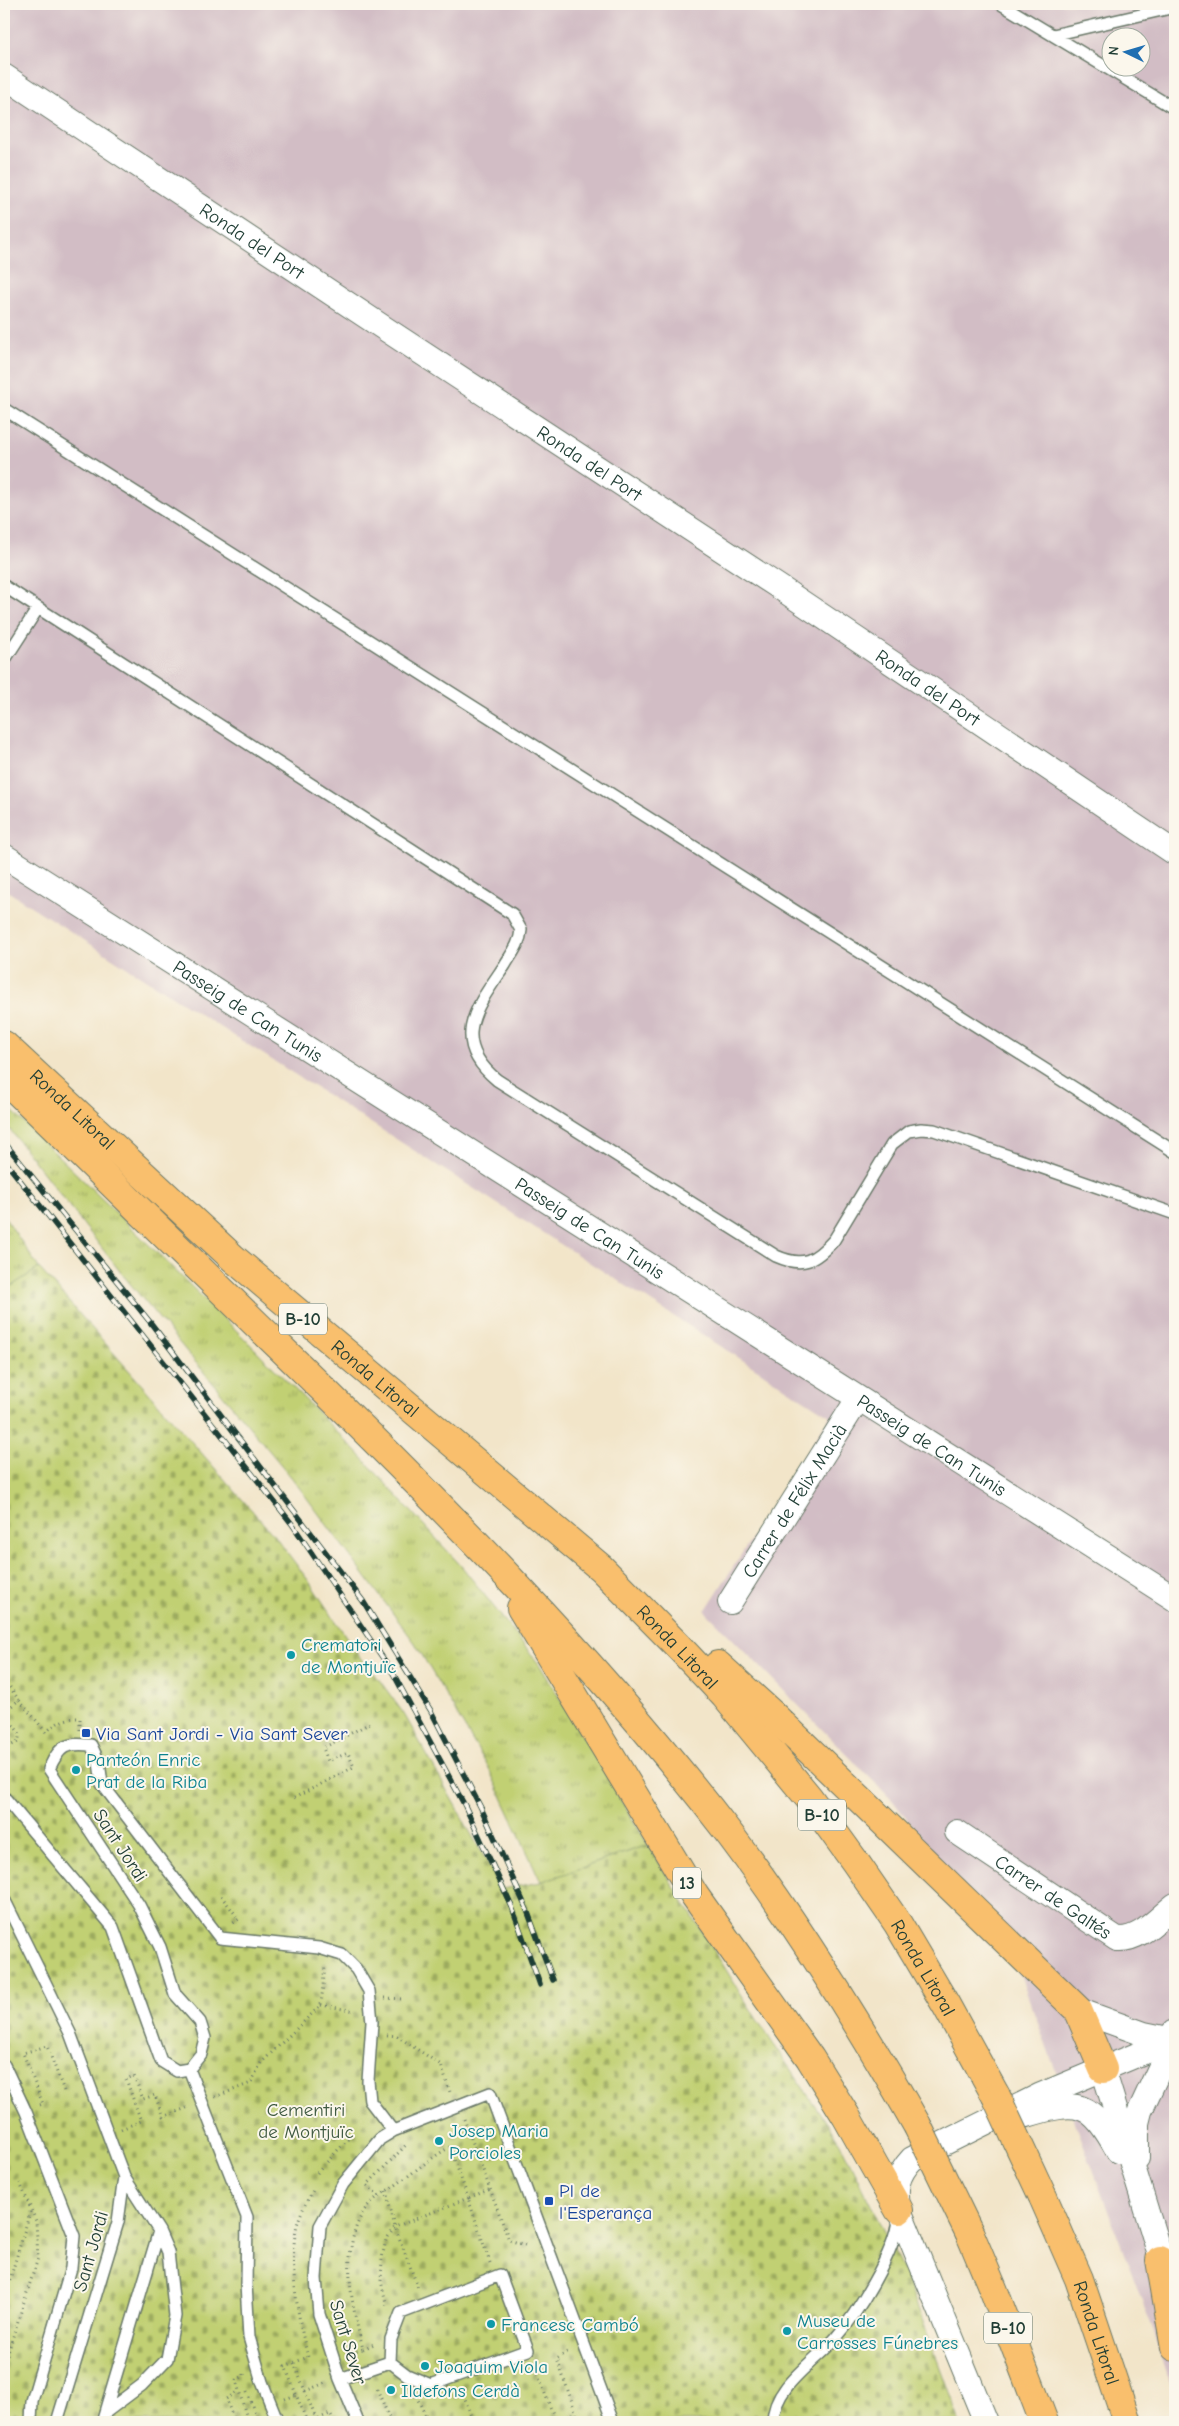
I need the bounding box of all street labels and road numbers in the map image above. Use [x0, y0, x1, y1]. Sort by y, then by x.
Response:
street label: Ronda del Port [195, 199, 309, 284]
street label: Ronda del Port [533, 421, 646, 506]
street label: Ronda del Port [871, 645, 984, 731]
street label: Passeig de Can Tunis [169, 956, 326, 1067]
street label: Ronda Litoral [25, 1065, 119, 1155]
street label: Passeig de Can Tunis [511, 1173, 668, 1284]
road number: B-10 [279, 1304, 327, 1335]
street label: Ronda Litoral [326, 1336, 423, 1422]
street label: Passeig de Can Tunis [853, 1390, 1010, 1501]
street label: Carrer de Félix Macià [738, 1420, 852, 1582]
street label: Ronda Litoral [632, 1601, 723, 1694]
road number: B-10 [798, 1800, 846, 1830]
street label: Sant Jordi [88, 1805, 152, 1886]
street label: Carrer de Galtés [990, 1850, 1115, 1944]
road number: 13 [673, 1868, 701, 1899]
street label: Ronda Litoral [886, 1916, 960, 2020]
street label: Sant Jordi [69, 2209, 113, 2294]
street label: Ronda Litoral [1068, 2278, 1124, 2387]
street label: Sant Sever [325, 2297, 371, 2388]
road number: B-10 [984, 2312, 1032, 2344]

